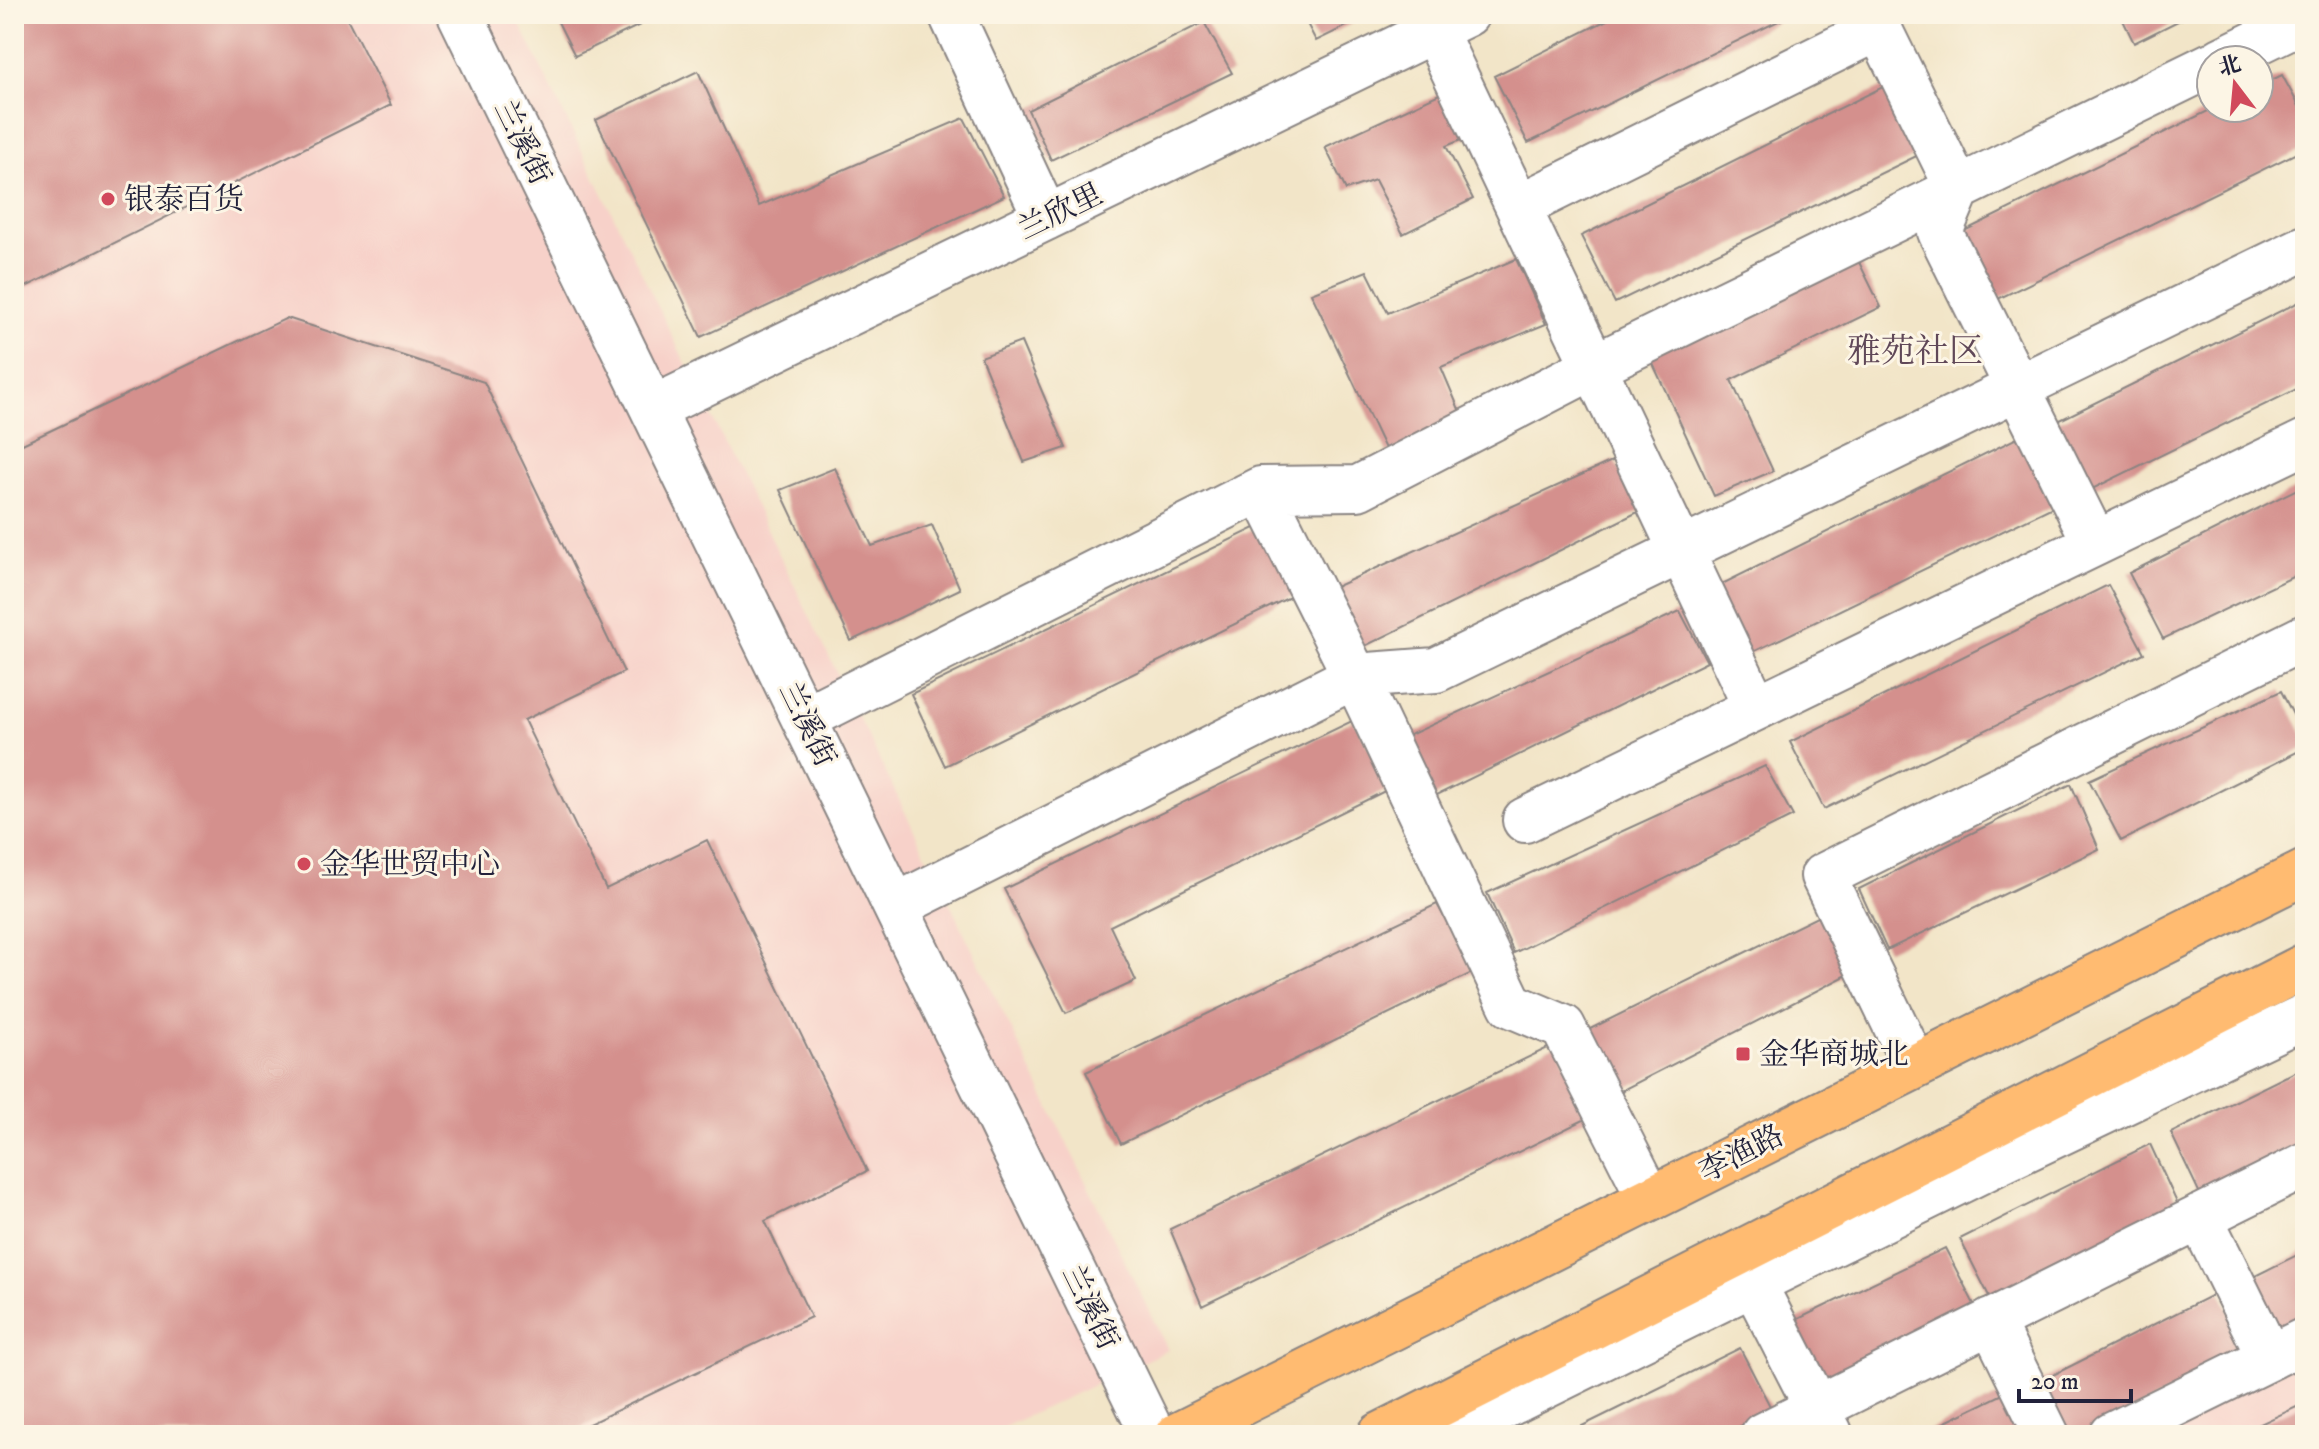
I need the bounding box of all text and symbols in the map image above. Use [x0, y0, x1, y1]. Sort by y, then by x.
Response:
north arrow [2195, 44, 2275, 124]
text: 北 [2216, 50, 2244, 82]
street label: 兰溪街 [485, 94, 558, 191]
street label: 兰欣里 [1012, 176, 1109, 249]
place label: 银泰百货 [124, 182, 244, 219]
marker: 银泰百货 [99, 190, 117, 208]
district label: 雅苑社区 [1847, 331, 1983, 373]
street label: 兰溪街 [770, 676, 843, 773]
place label: 金华世贸中心 [320, 847, 500, 884]
marker: 金华世贸中心 [295, 855, 313, 873]
place label: 金华商城北 [1759, 1037, 1909, 1074]
marker: 金华商城北 [1734, 1045, 1752, 1063]
street label: 李渔路 [1693, 1117, 1790, 1191]
street label: 兰溪街 [1053, 1259, 1126, 1356]
scale bar [2019, 1353, 2131, 1403]
text: 20 m [2031, 1367, 2079, 1397]

